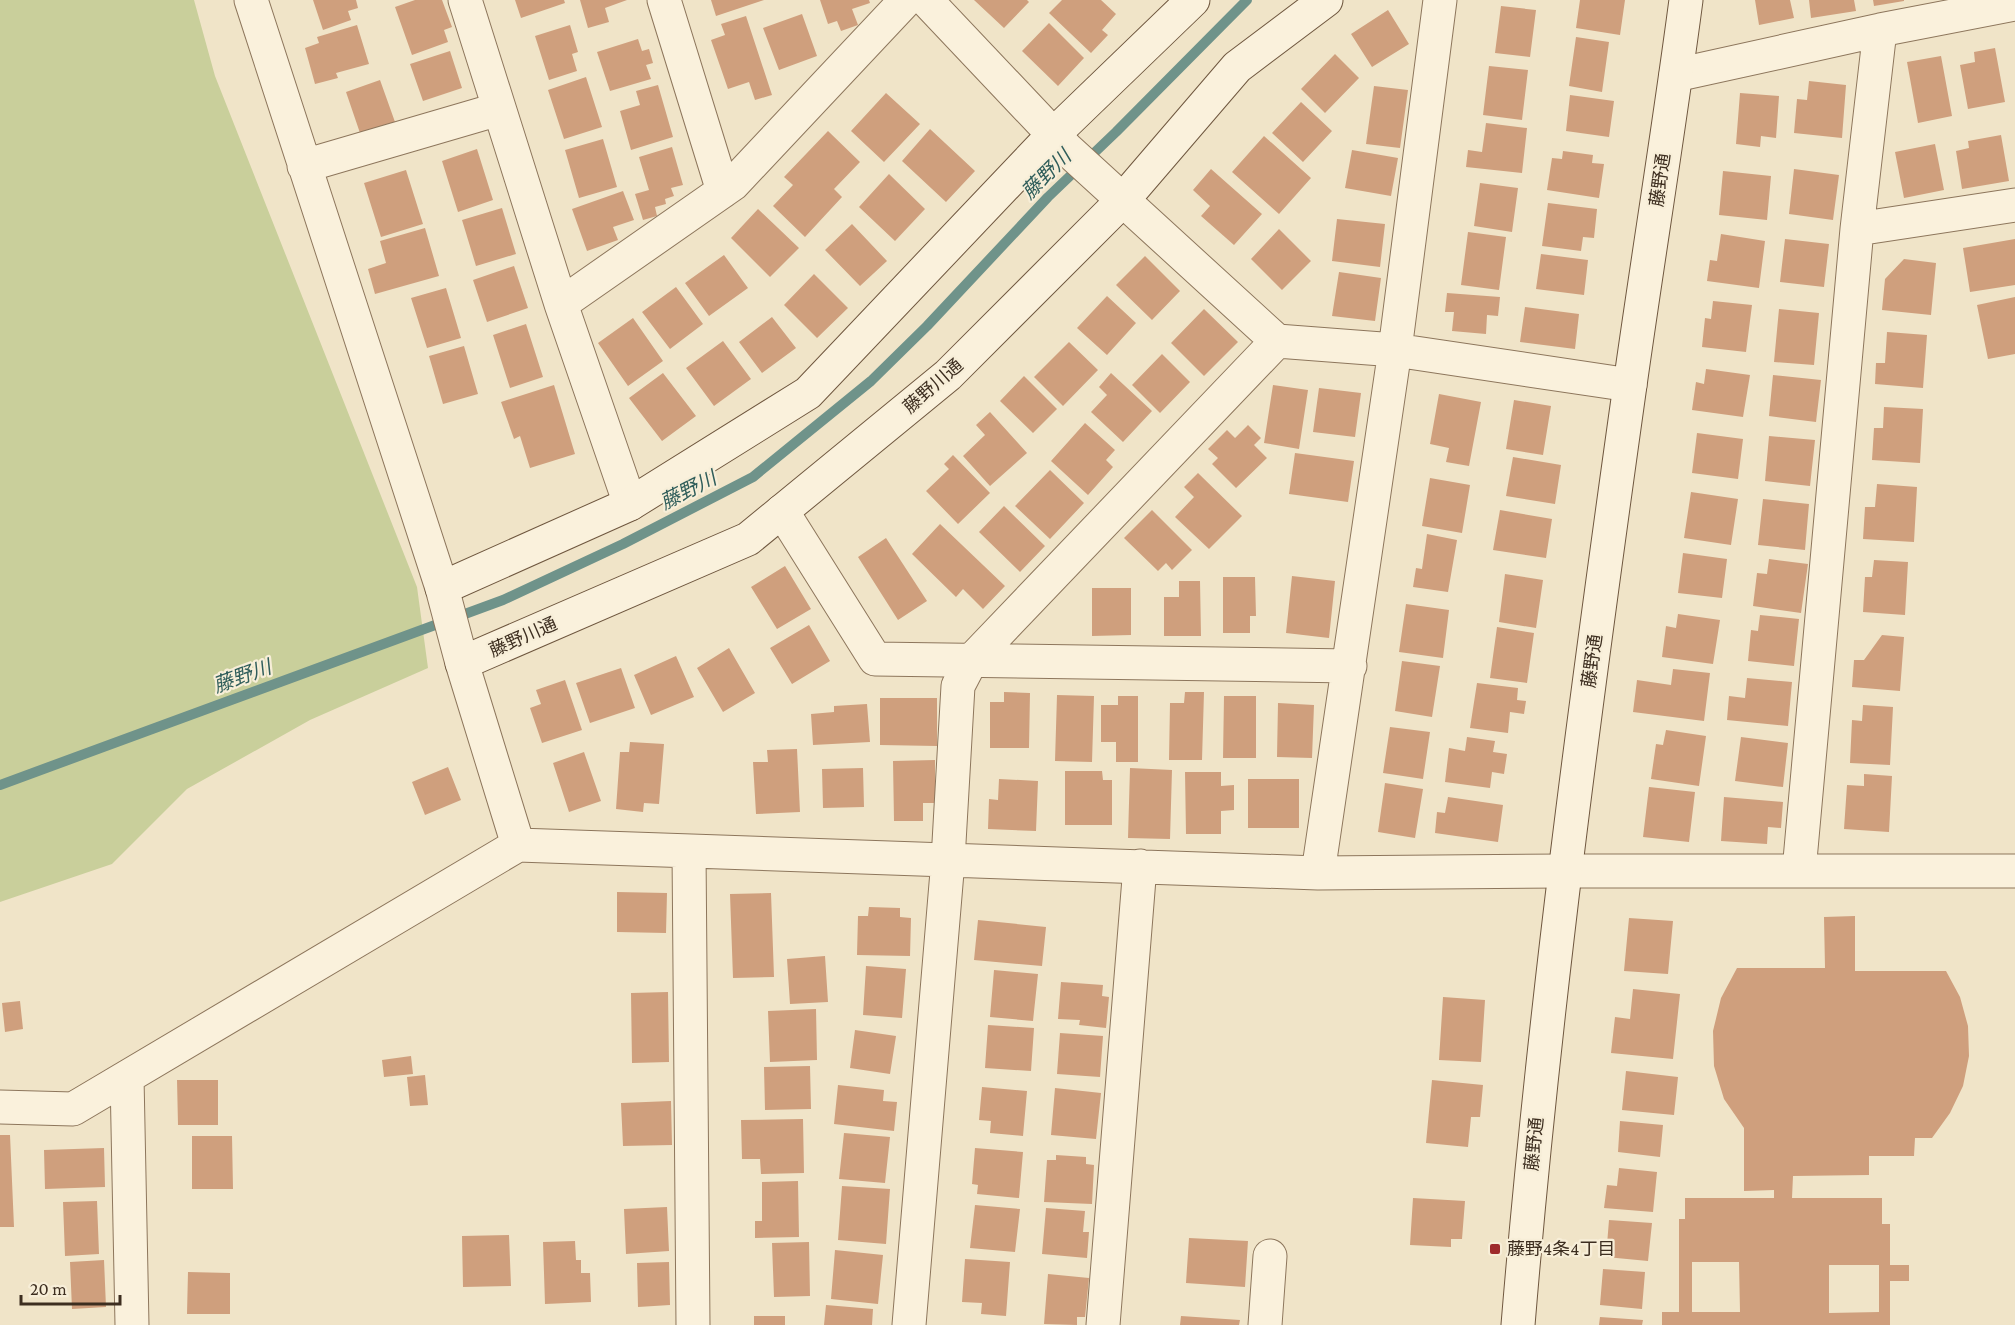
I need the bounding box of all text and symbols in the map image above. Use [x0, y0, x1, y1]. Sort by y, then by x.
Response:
water label: 藤野川 [1017, 144, 1076, 203]
street label: 藤野通 [1646, 152, 1674, 208]
street label: 藤野川通 [899, 355, 967, 417]
water label: 藤野川 [656, 466, 722, 513]
street label: 藤野川通 [486, 613, 560, 661]
street label: 藤野通 [1578, 633, 1606, 689]
water label: 藤野川 [210, 655, 276, 697]
street label: 藤野通 [1521, 1116, 1547, 1172]
place label: 藤野4条4丁目 [1507, 1239, 1615, 1259]
marker: 藤野4条4丁目 [1488, 1242, 1502, 1256]
scale bar [21, 1268, 120, 1306]
text: 20 m [30, 1279, 67, 1299]

